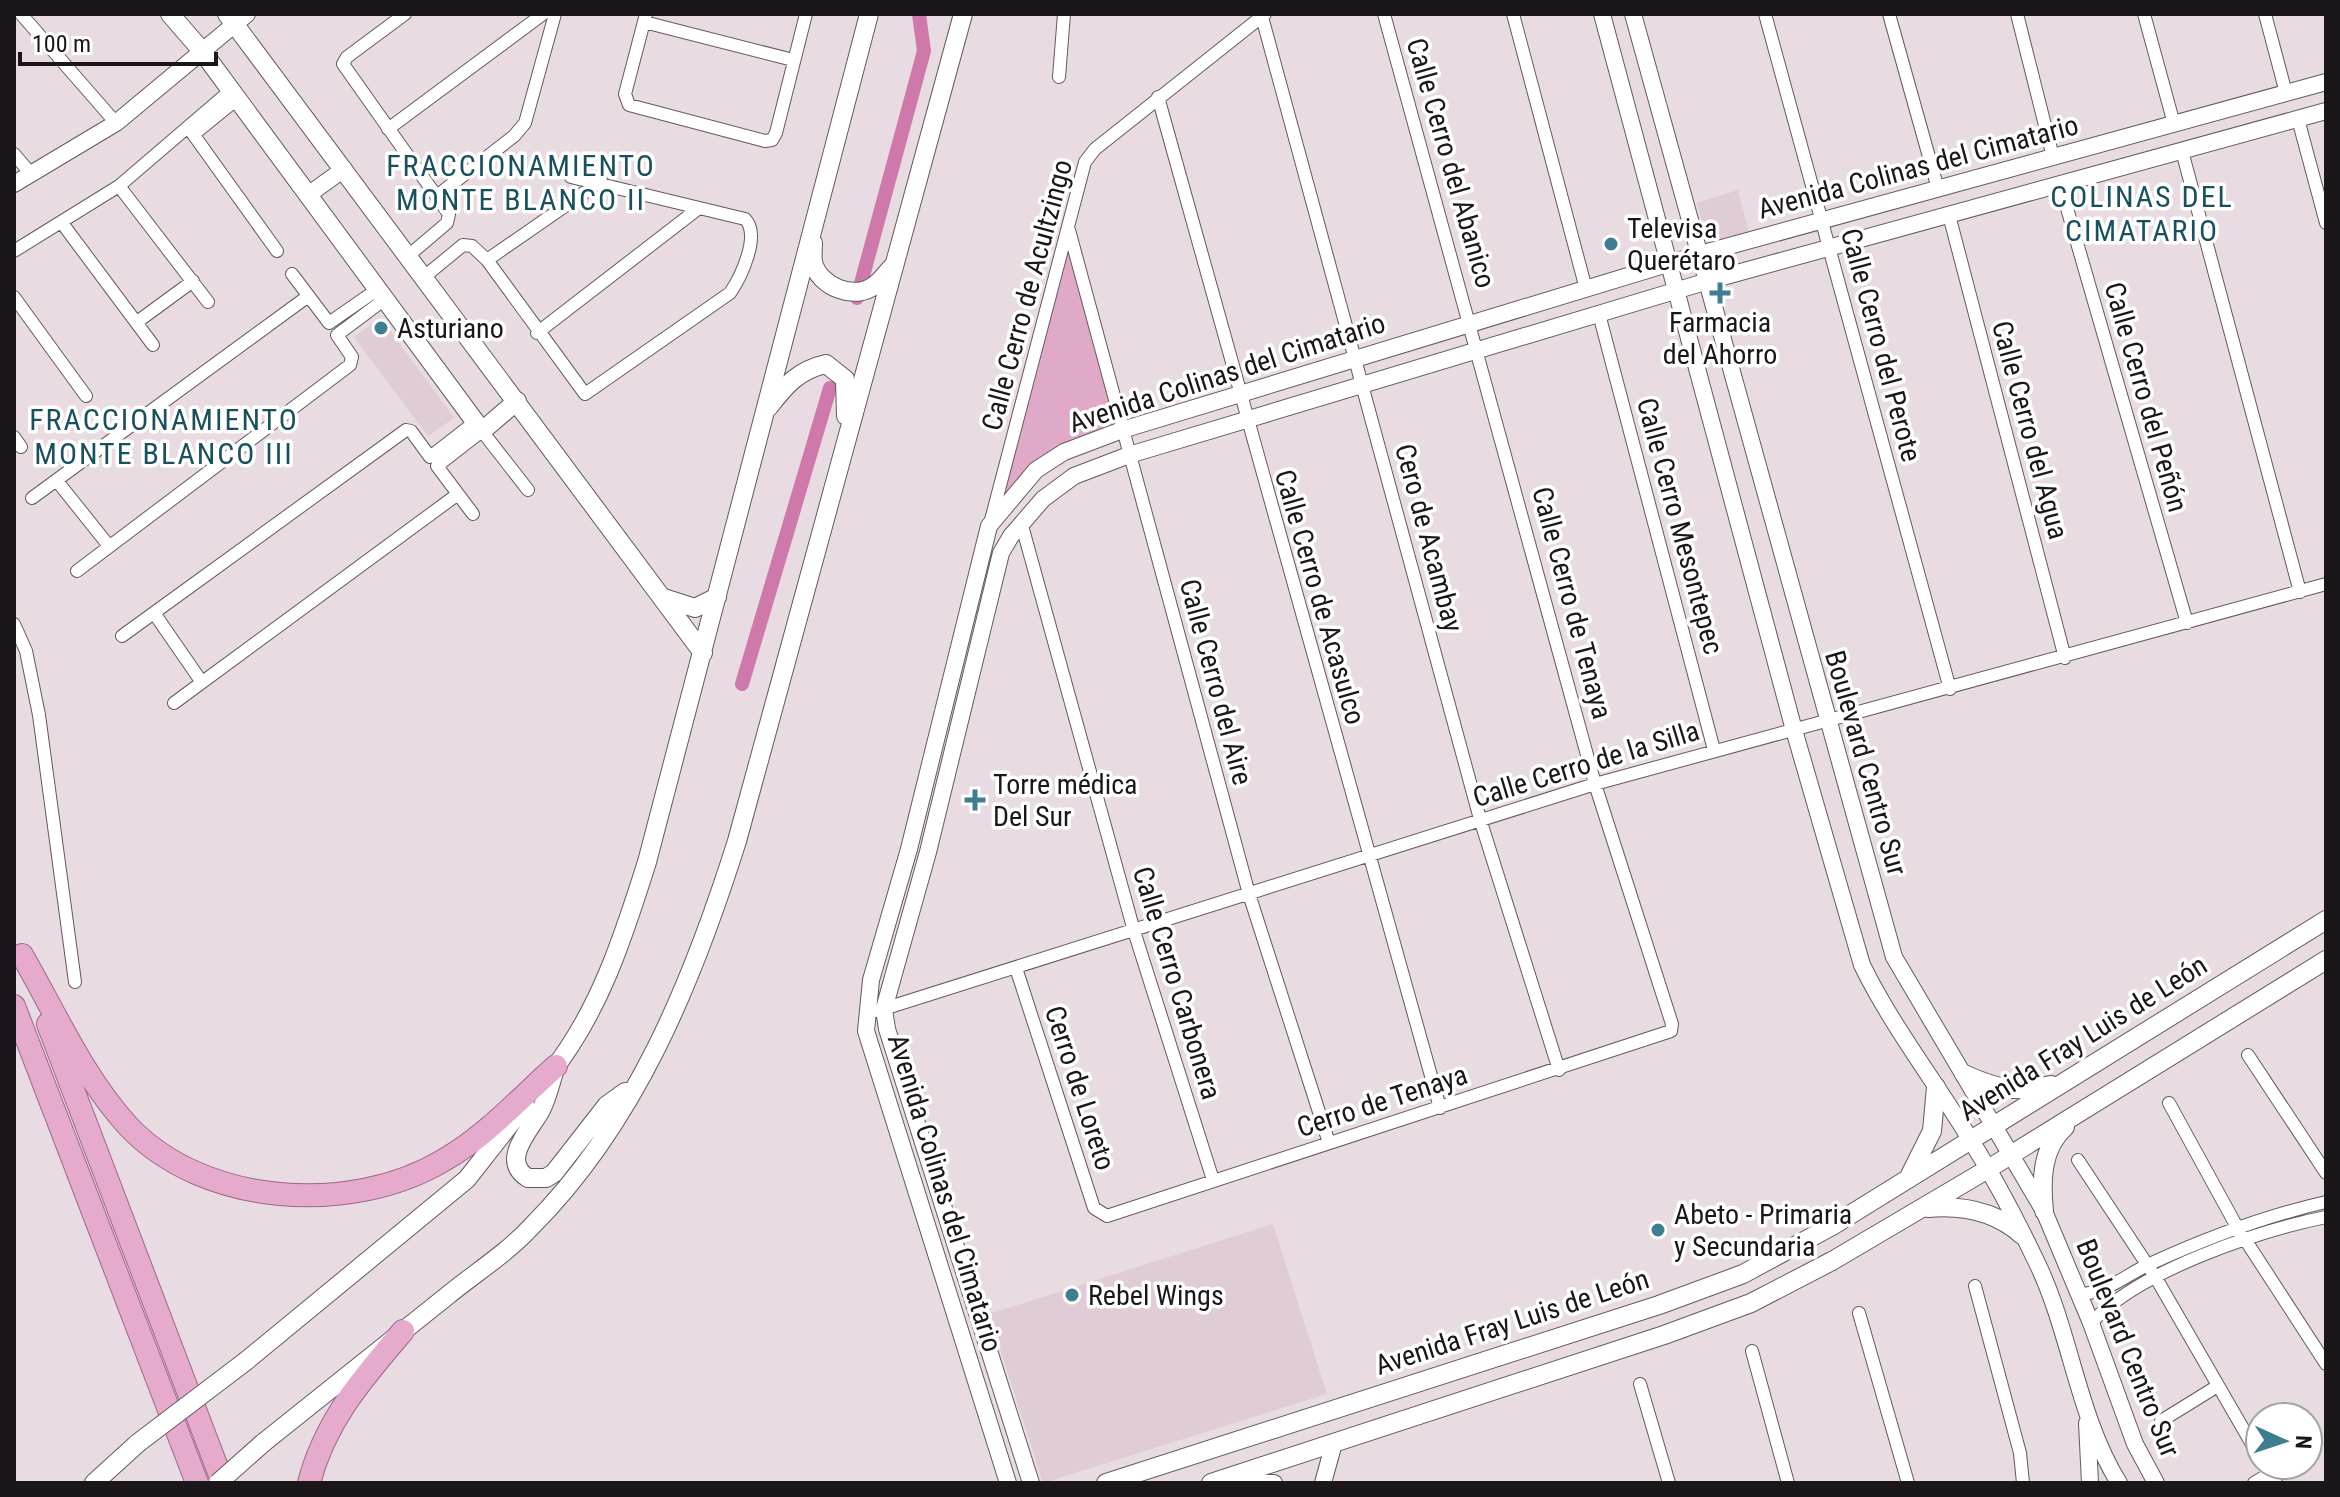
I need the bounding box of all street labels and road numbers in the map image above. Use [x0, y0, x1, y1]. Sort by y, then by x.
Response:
street label: Calle Cerro del Abanico [1400, 34, 1502, 292]
street label: Avenida Colinas del Cimatario [1754, 108, 2082, 226]
street label: Calle Cerro de Acultzingo [975, 156, 1079, 434]
street label: Calle Cerro del Perote [1834, 225, 1928, 465]
street label: Calle Cerro del Peñón [2097, 278, 2195, 516]
street label: Avenida Colinas del Cimatario [1065, 306, 1389, 440]
street label: Calle Cerro del Agua [1985, 317, 2075, 543]
street label: Calle Cerro Mesontepec [1630, 394, 1730, 658]
street label: Cero de Acambay [1388, 440, 1470, 636]
street label: Calle Cerro de Acasulco [1268, 466, 1372, 728]
street label: Calle Cerro de Tenaya [1525, 483, 1619, 723]
street label: Calle Cerro del Aire [1173, 575, 1259, 789]
street label: Boulevard Centro Sur [1818, 647, 1914, 879]
street label: Calle Cerro de la Silla [1469, 714, 1703, 814]
street label: Calle Cerro Carbonera [1126, 863, 1228, 1103]
street label: Avenida Fray Luis de León [1953, 948, 2213, 1128]
street label: Cerro de Loreto [1038, 1002, 1122, 1174]
street label: Avenida Colinas del Cimatario [881, 1030, 1009, 1356]
street label: Cerro de Tenaya [1293, 1058, 1471, 1144]
street label: Boulevard Centro Sur [2069, 1234, 2187, 1462]
street label: Avenida Fray Luis de León [1371, 1262, 1653, 1382]

